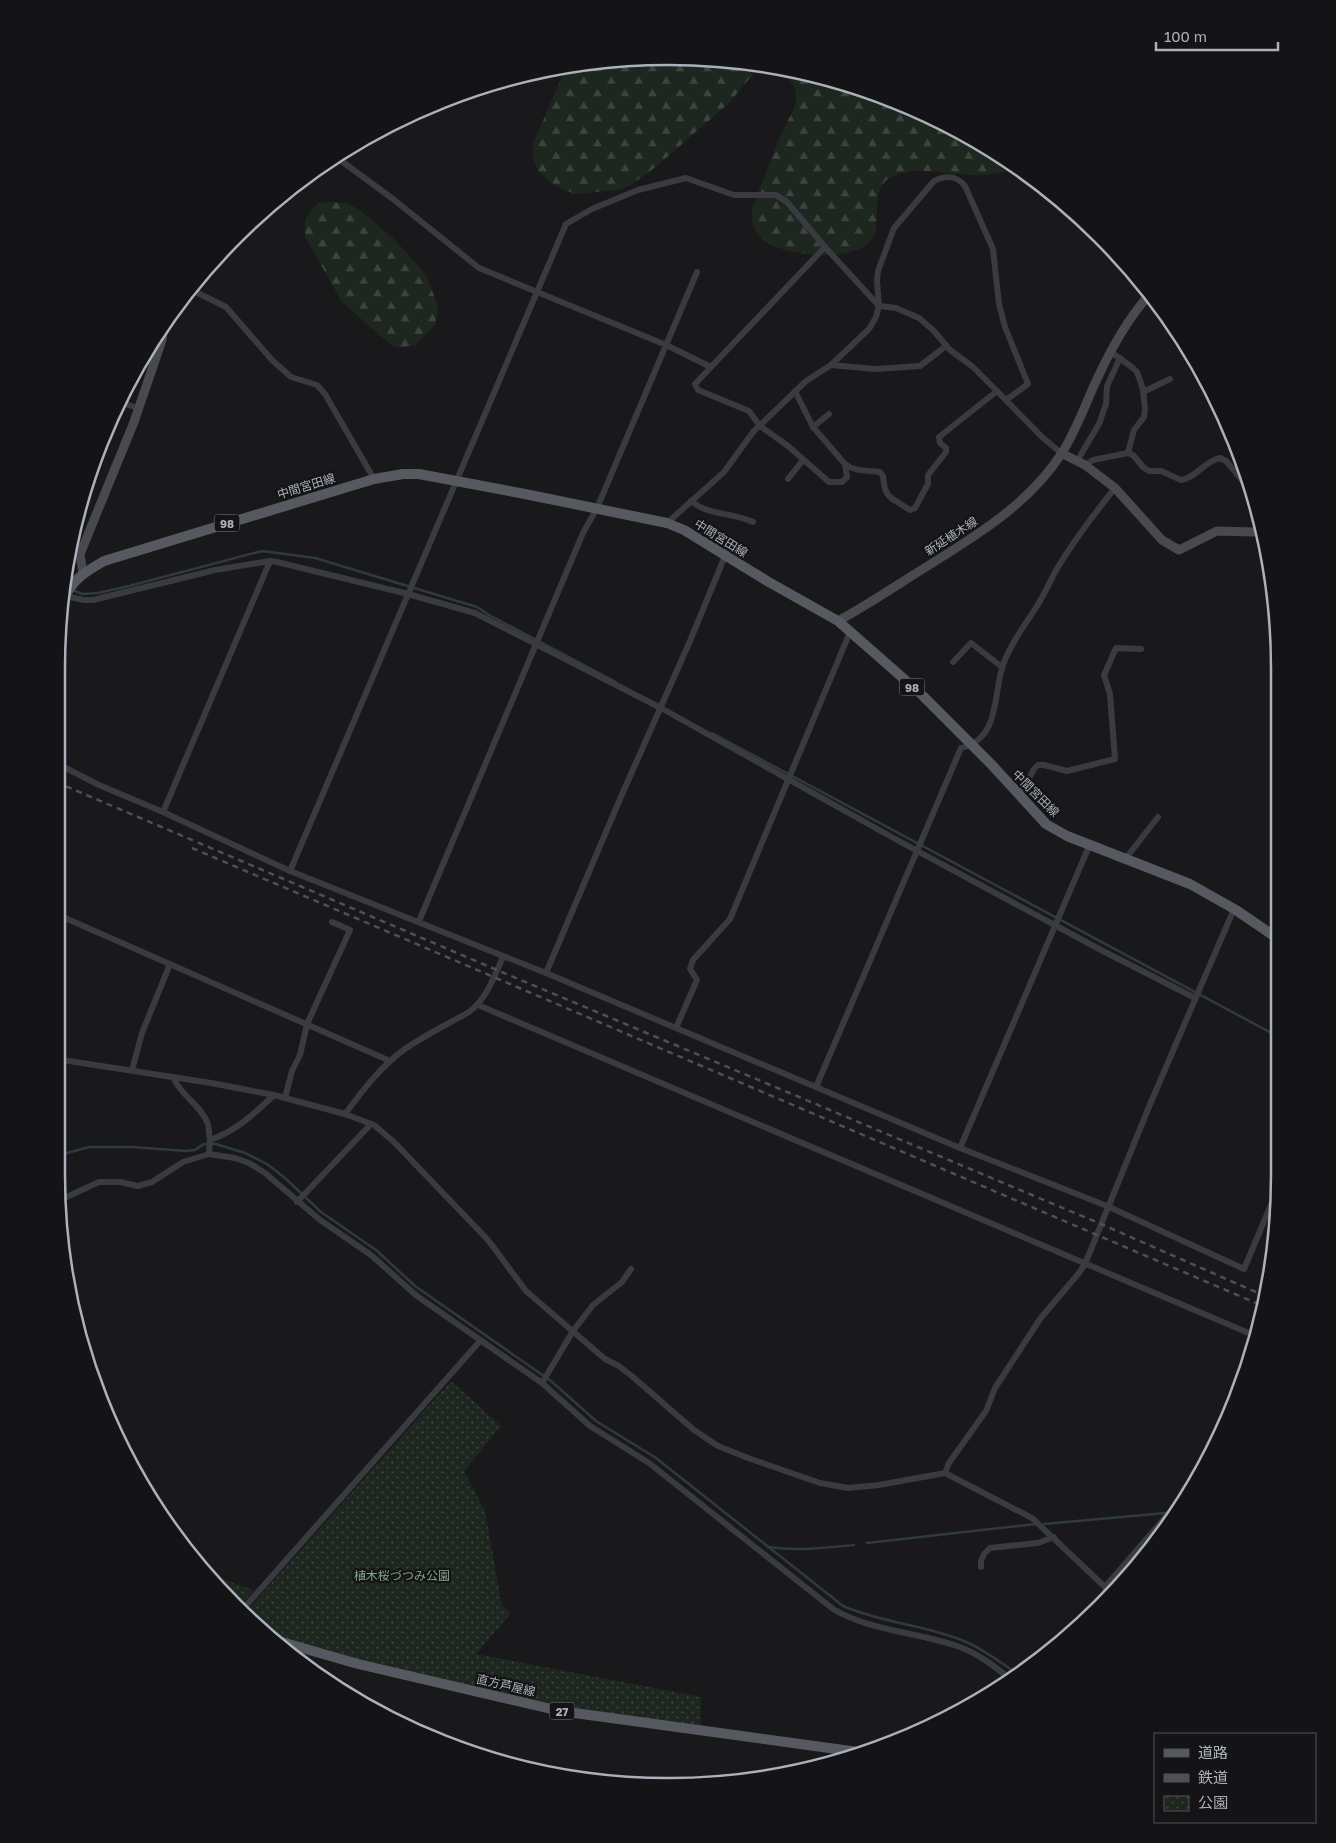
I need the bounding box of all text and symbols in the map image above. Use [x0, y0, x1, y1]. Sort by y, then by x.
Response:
scale bar [1156, 20, 1278, 52]
text: 100 m [1164, 27, 1207, 45]
street label: 中間宮田線 [275, 470, 337, 502]
street label: 新延植木線 [922, 513, 980, 559]
road number: 98 [214, 514, 240, 532]
street label: 中間宮田線 [692, 516, 750, 560]
road number: 98 [900, 679, 924, 696]
street label: 中間宮田線 [1009, 766, 1063, 820]
park label: 植木桜づつみ公園 [354, 1568, 450, 1583]
street label: 直方芦屋線 [475, 1671, 537, 1699]
road number: 27 [550, 1702, 574, 1720]
legend [1154, 1733, 1316, 1823]
text: 道路 [1198, 1743, 1228, 1761]
text: 鉄道 [1198, 1768, 1228, 1786]
text: 公園 [1198, 1793, 1228, 1811]

